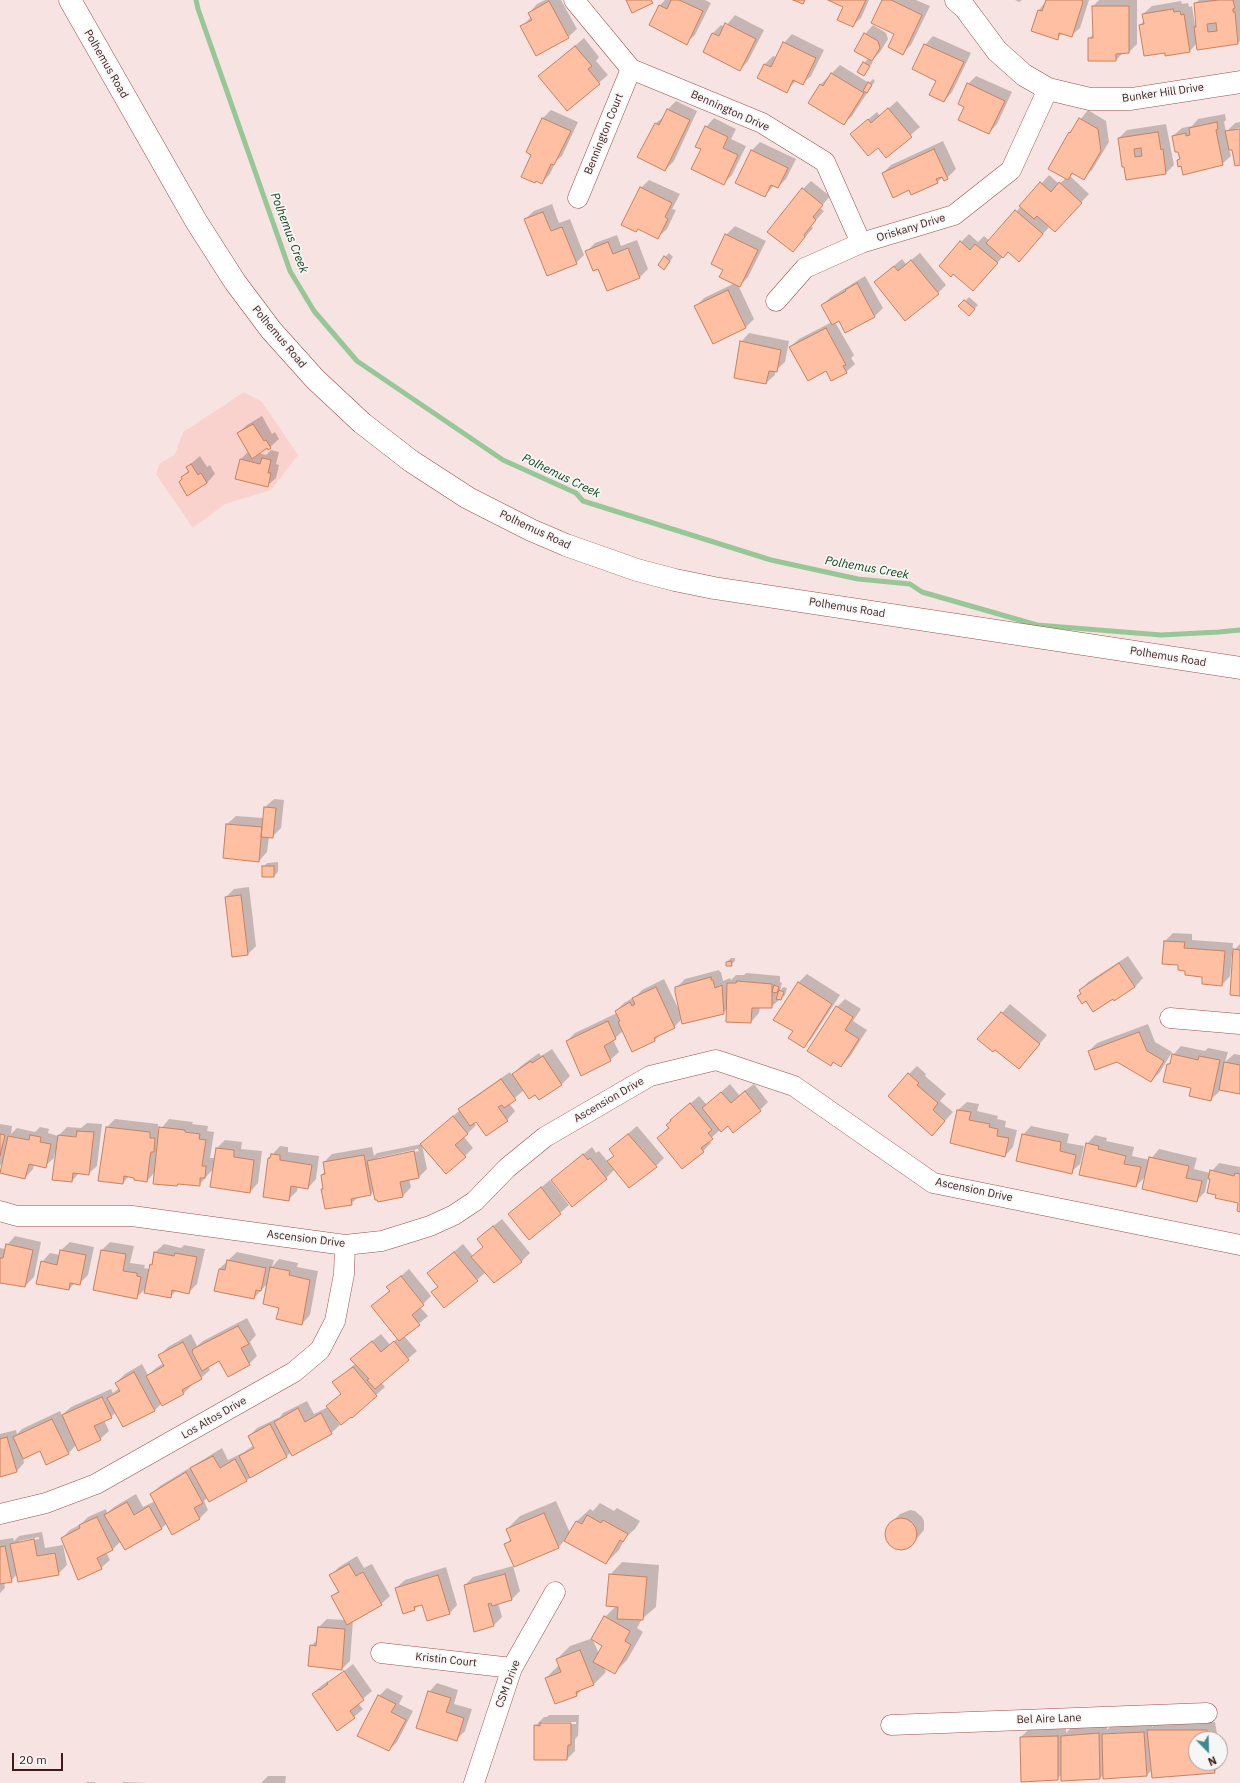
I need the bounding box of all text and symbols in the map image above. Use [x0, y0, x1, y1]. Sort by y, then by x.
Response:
street label: Polhemus Road [81, 27, 131, 101]
street label: Bunker Hill Drive [1121, 81, 1205, 105]
street label: Bennington Drive [689, 88, 771, 134]
street label: Bennington Court [582, 91, 626, 177]
water label: Polhemus Creek [267, 191, 311, 275]
street label: Oriskany Drive [875, 211, 947, 245]
street label: Polhemus Road [249, 303, 309, 371]
water label: Polhemus Creek [520, 451, 602, 501]
street label: Polhemus Road [497, 508, 573, 552]
water label: Polhemus Creek [824, 554, 910, 582]
street label: Polhemus Road [808, 595, 886, 621]
street label: Polhemus Road [1129, 644, 1207, 670]
street label: Ascension Drive [572, 1075, 646, 1125]
street label: Ascension Drive [934, 1175, 1014, 1205]
street label: Ascension Drive [266, 1228, 346, 1250]
street label: Los Altos Drive [179, 1394, 249, 1442]
street label: Kristin Court [415, 1650, 477, 1670]
street label: CSM Drive [493, 1658, 523, 1710]
street label: Bel Aire Lane [1016, 1711, 1082, 1727]
north arrow [1188, 1731, 1228, 1771]
scale bar [14, 1745, 65, 1771]
text: 20 m [19, 1752, 47, 1767]
text: N [1206, 1753, 1219, 1769]

